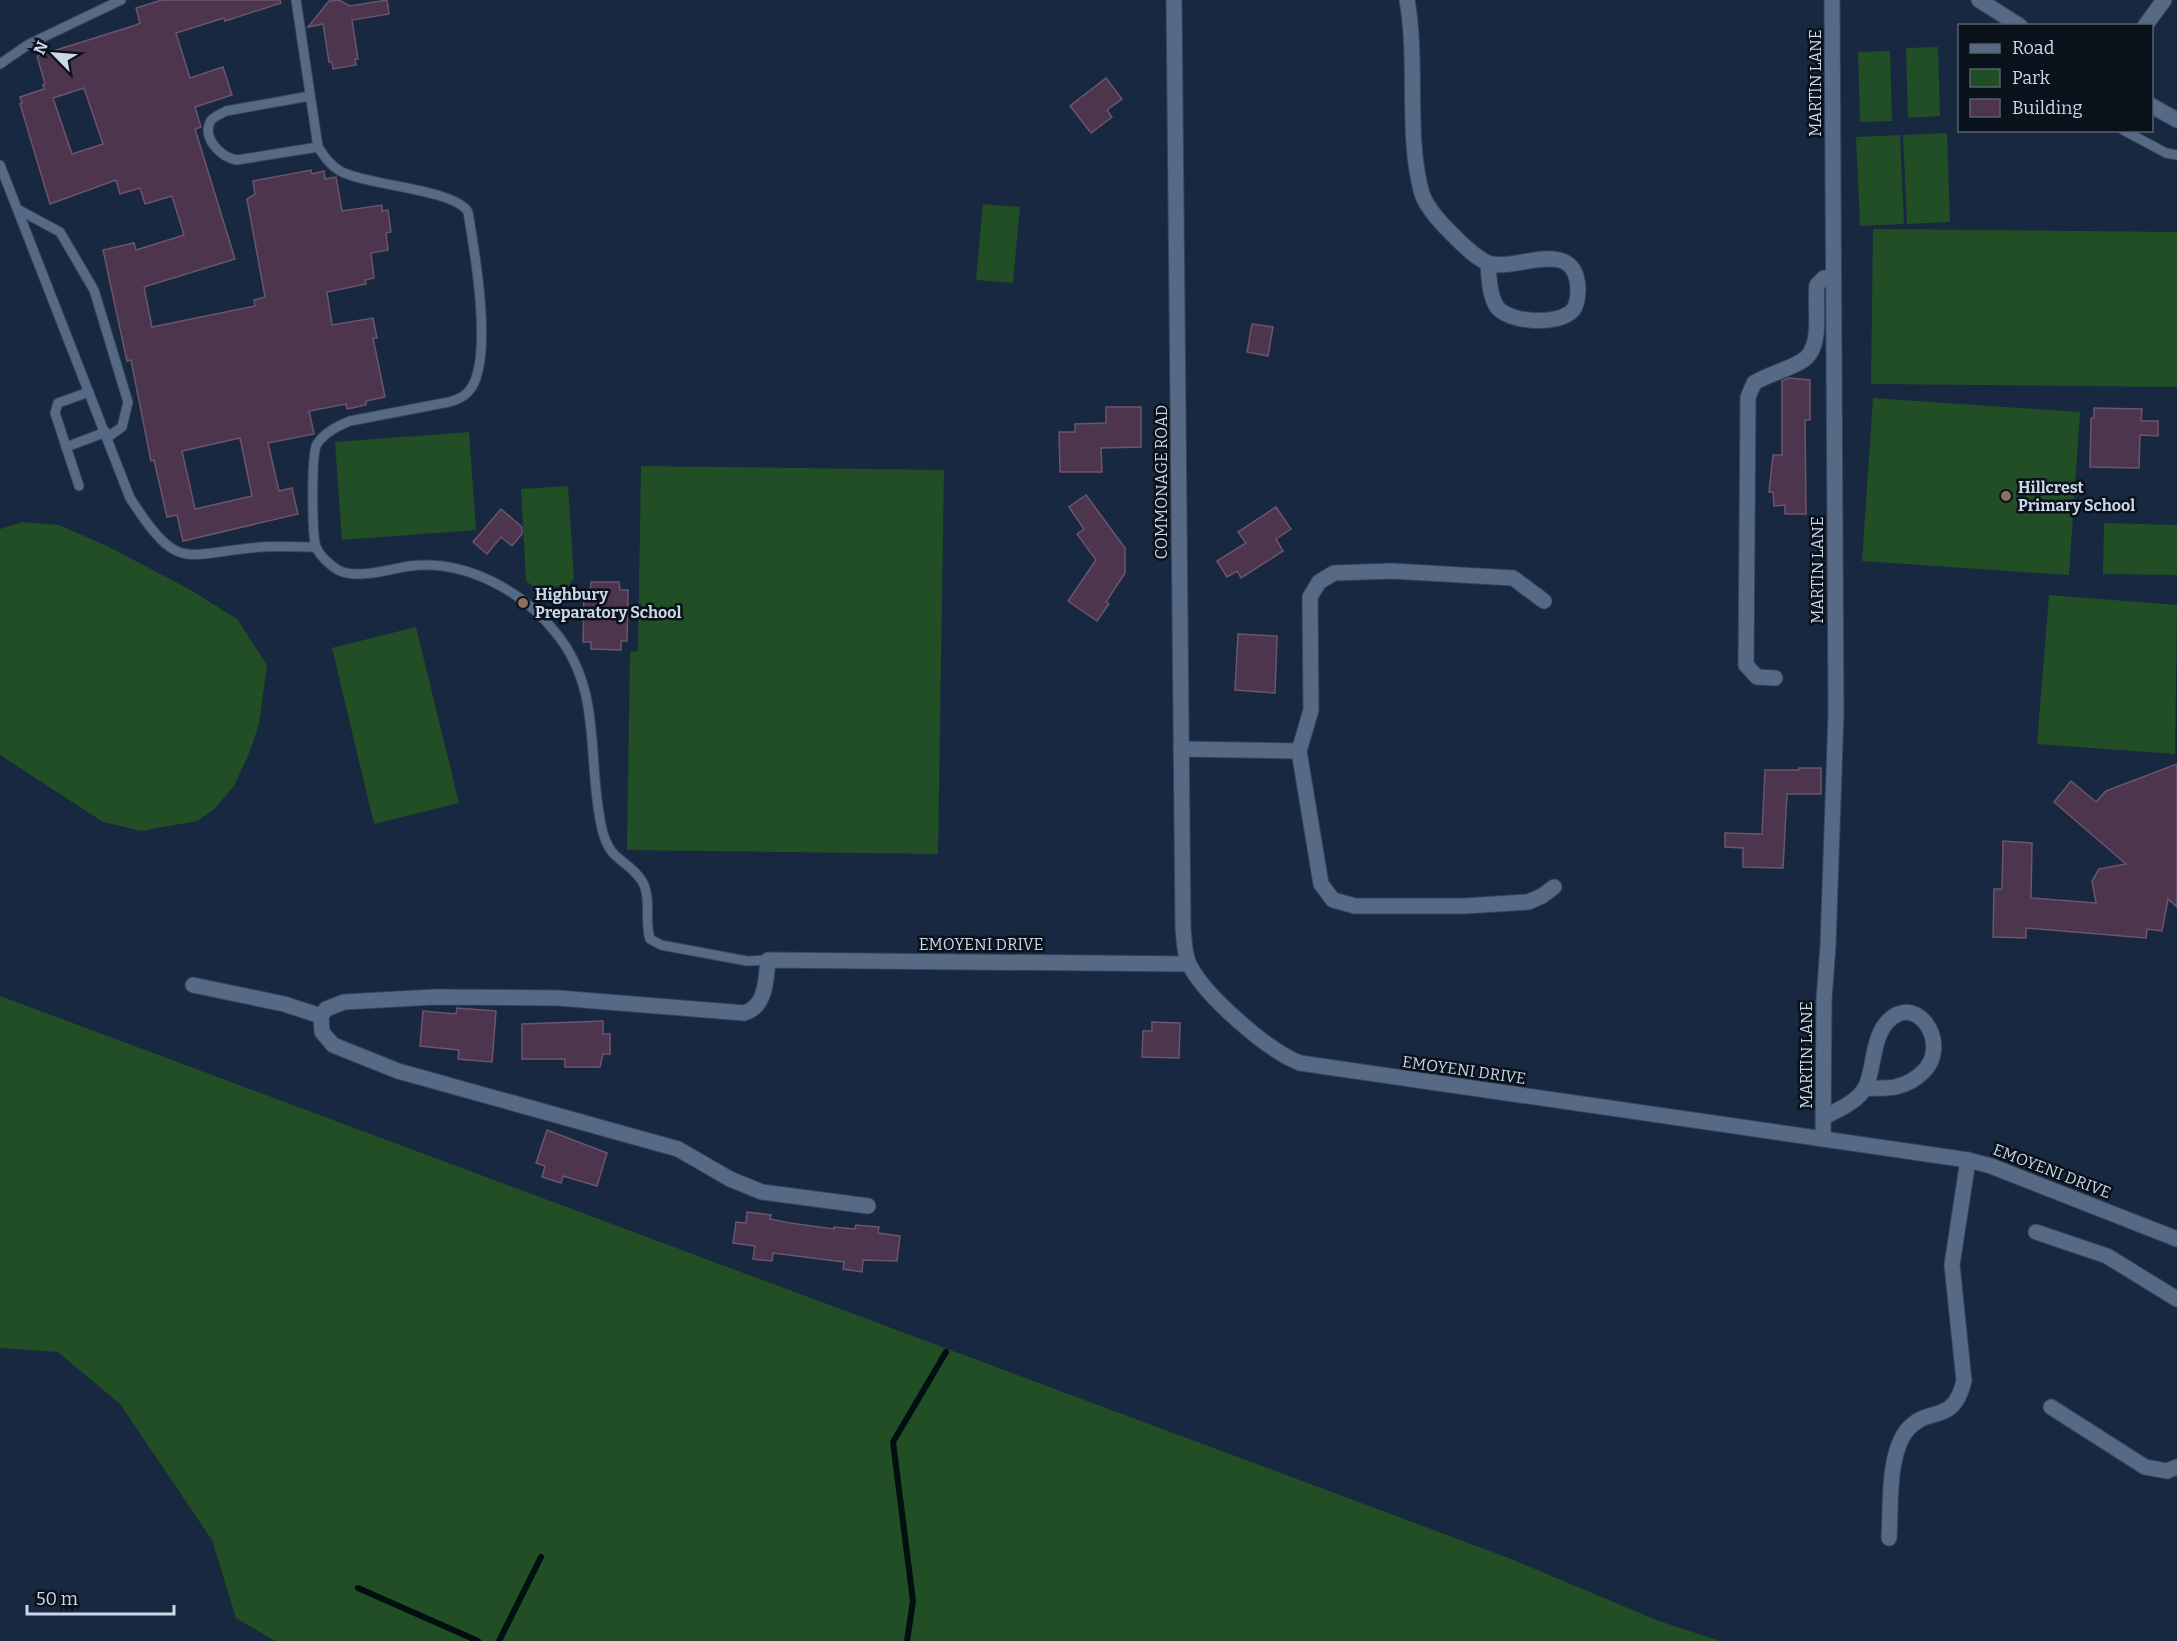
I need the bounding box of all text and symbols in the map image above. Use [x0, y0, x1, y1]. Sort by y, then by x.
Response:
north arrow [24, 24, 84, 84]
legend [1958, 24, 2153, 132]
street label: MARTIN LANE [1806, 29, 1825, 137]
text: Road [2012, 37, 2055, 59]
text: N [30, 38, 52, 57]
text: Park [2012, 67, 2051, 89]
text: Building [2012, 97, 2083, 119]
street label: COMMONAGE ROAD [1152, 405, 1171, 559]
place label: Hillcrest Primary School [2018, 478, 2135, 515]
marker: Hillcrest Primary School [1999, 489, 2013, 503]
street label: MARTIN LANE [1808, 516, 1827, 624]
place label: Highbury Preparatory School [535, 585, 682, 622]
marker: Highbury Preparatory School [516, 596, 530, 610]
street label: EMOYENI DRIVE [919, 935, 1043, 954]
street label: MARTIN LANE [1797, 1001, 1816, 1109]
street label: EMOYENI DRIVE [1401, 1052, 1527, 1088]
street label: EMOYENI DRIVE [1990, 1140, 2114, 1202]
scale bar [27, 1578, 174, 1616]
text: 50 m [36, 1588, 78, 1610]

